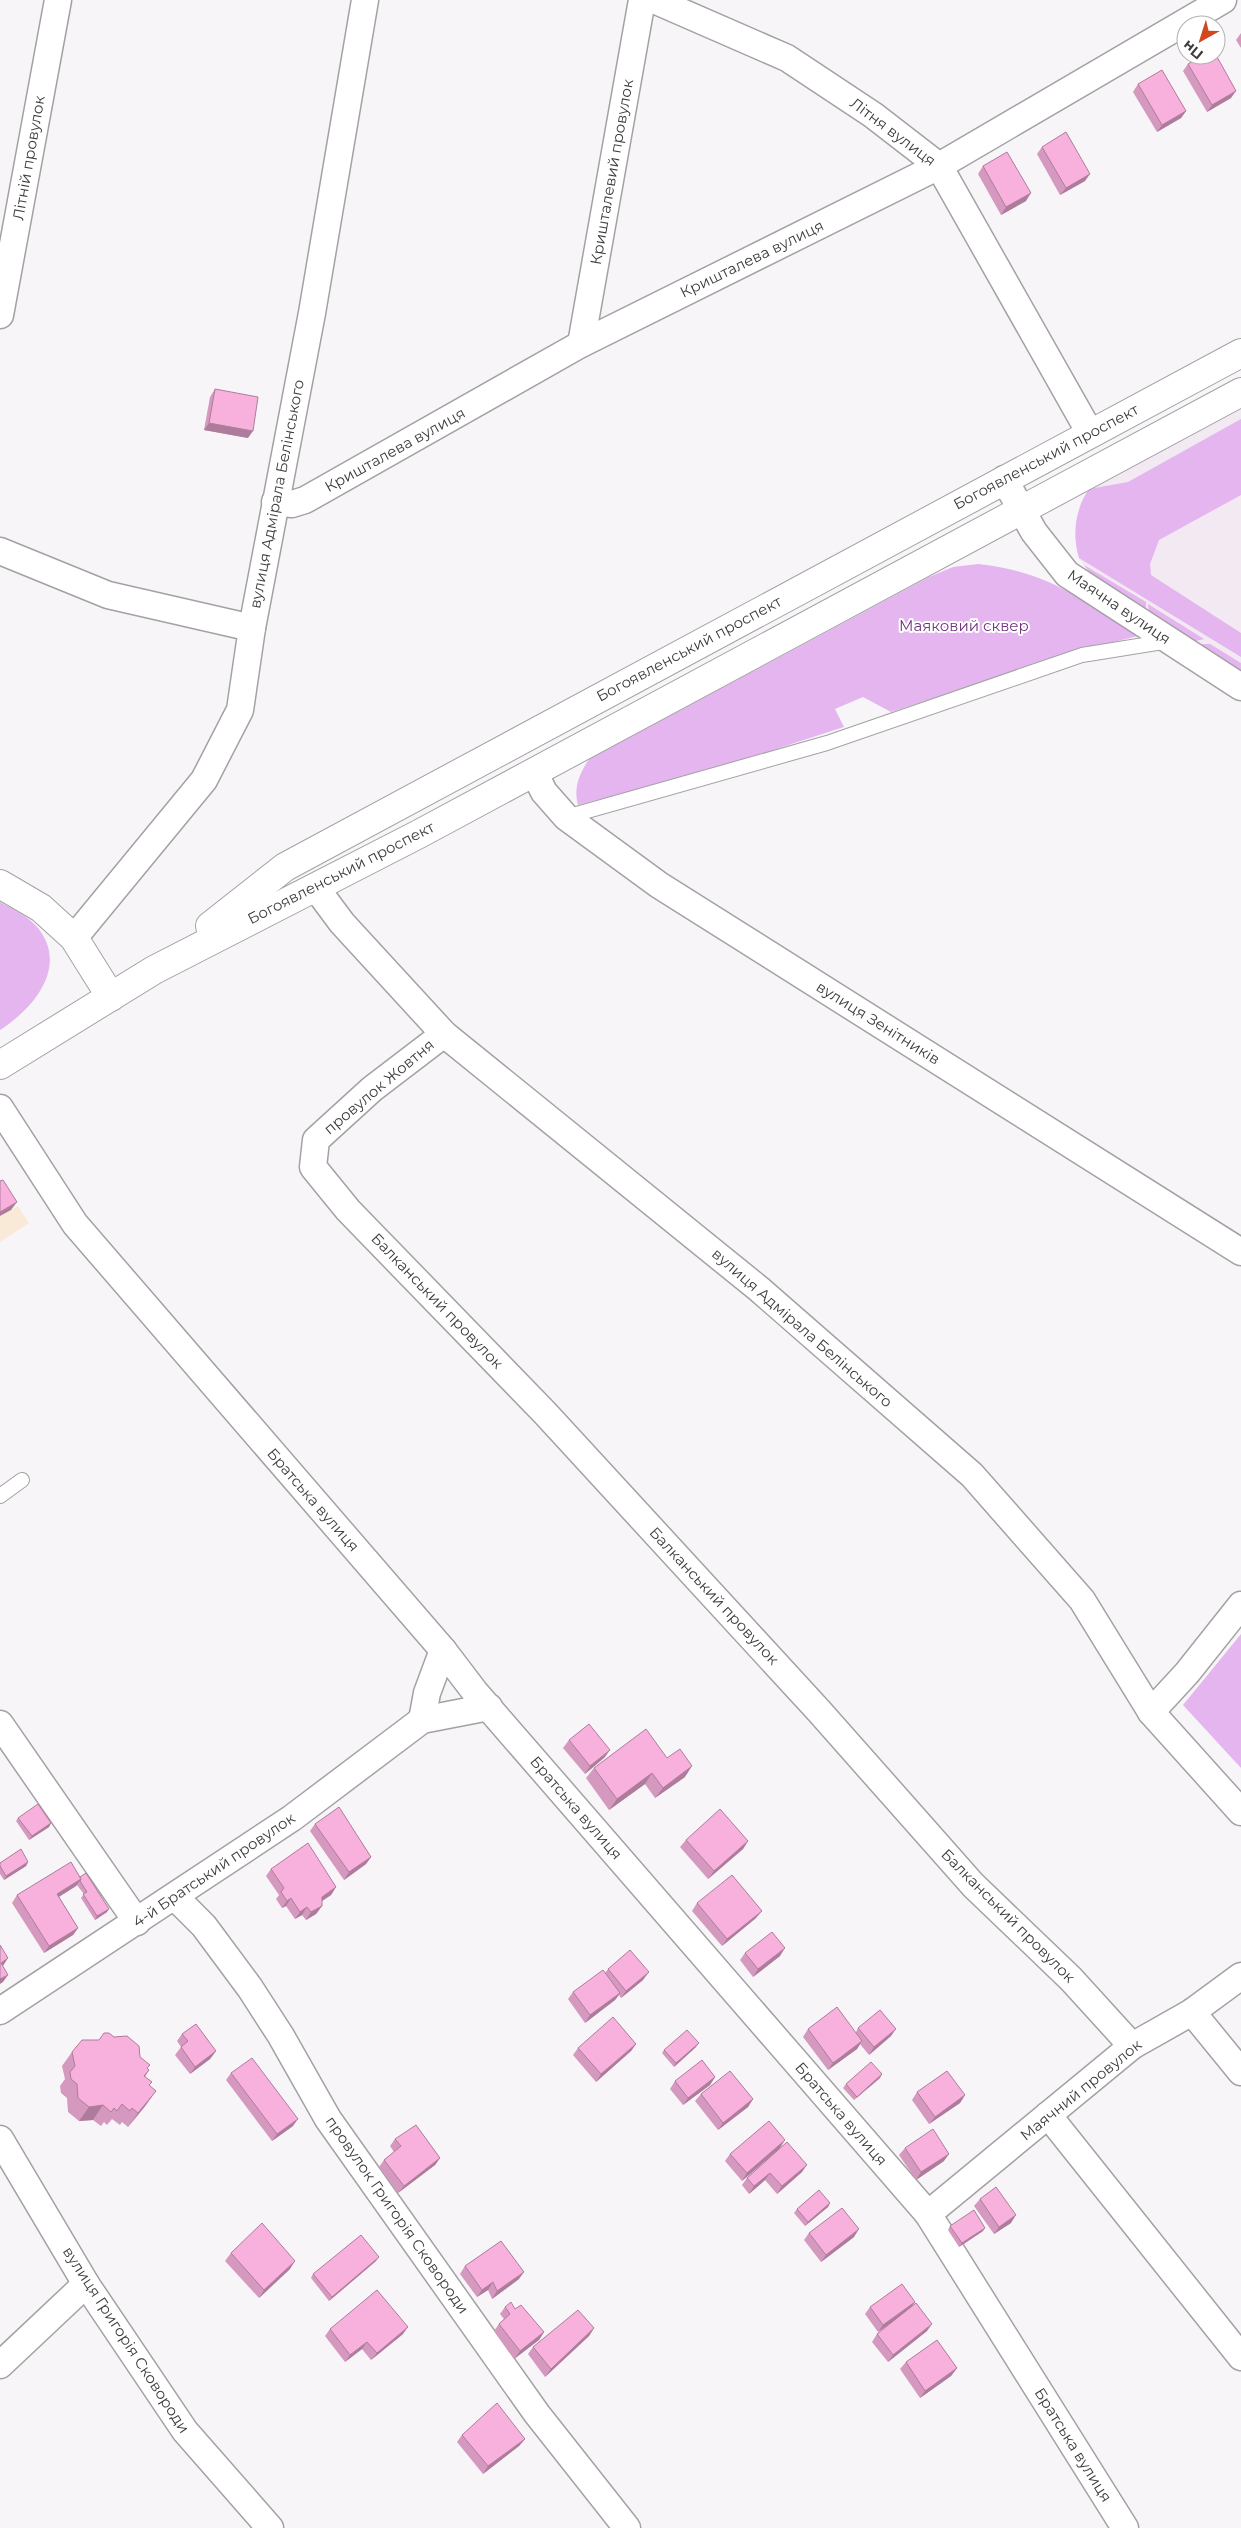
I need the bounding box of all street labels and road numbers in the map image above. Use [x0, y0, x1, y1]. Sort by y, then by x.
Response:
street label: Кришталевий провулок [586, 77, 637, 266]
street label: Літня вулиця [847, 93, 940, 170]
street label: Літній провулок [8, 94, 49, 222]
street label: Кришталева вулиця [677, 215, 827, 302]
street label: вулиця Адмірала Белінського [245, 378, 308, 610]
street label: Богоявленський проспект [950, 399, 1142, 514]
street label: Кришталева вулиця [321, 403, 468, 496]
street label: Маячна вулиця [1064, 565, 1174, 648]
street label: Богоявленський проспект [593, 591, 785, 706]
street label: Богоявленський проспект [244, 817, 438, 928]
street label: вулиця Зенітників [813, 977, 944, 1068]
street label: провулок Жовтня [320, 1035, 438, 1138]
street label: Балканський провулок [367, 1229, 507, 1373]
street label: вулиця Адмірала Белінського [708, 1244, 897, 1411]
street label: Братська вулиця [263, 1444, 364, 1555]
street label: Балканський провулок [646, 1523, 783, 1669]
street label: Братська вулиця [526, 1752, 627, 1863]
street label: 4-й Братський провулок [129, 1808, 299, 1931]
street label: Балканський провулок [937, 1845, 1079, 1987]
street label: Маячний провулок [1016, 2035, 1145, 2144]
street label: Братська вулиця [791, 2058, 892, 2169]
street label: провулок Григорія Сковороди [322, 2112, 473, 2317]
street label: вулиця Григорія Сковороди [59, 2243, 194, 2437]
street label: Братська вулиця [1031, 2384, 1116, 2505]

